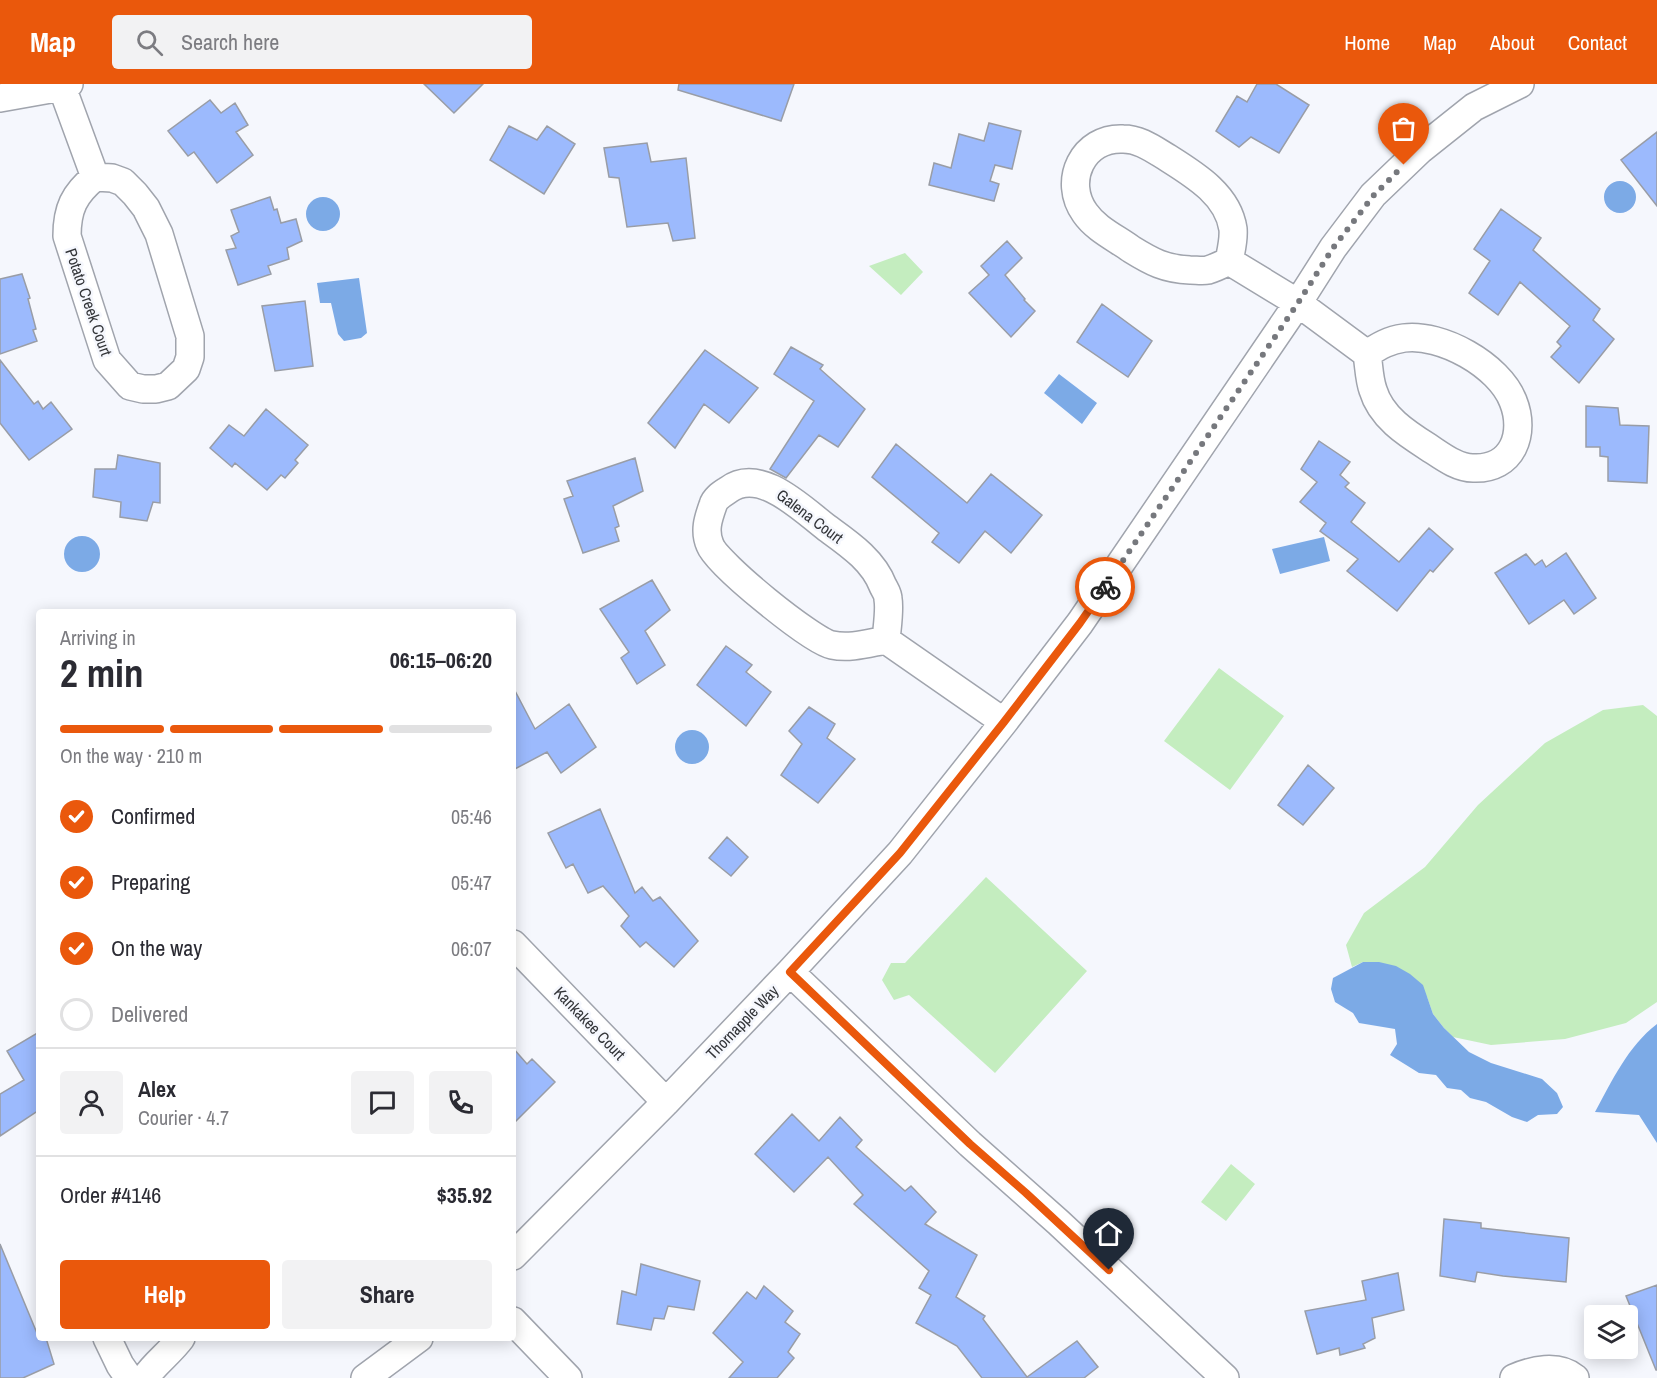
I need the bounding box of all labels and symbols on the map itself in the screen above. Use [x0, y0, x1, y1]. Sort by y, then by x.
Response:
pin [1378, 103, 1429, 165]
street label: Potato Creek Court [60, 245, 118, 359]
street label: Galena Court [772, 484, 848, 548]
courier [1075, 557, 1135, 617]
street label: Thornapple Way [701, 980, 783, 1064]
street label: Kankakee Court [549, 982, 631, 1065]
pin [1083, 1208, 1134, 1270]

